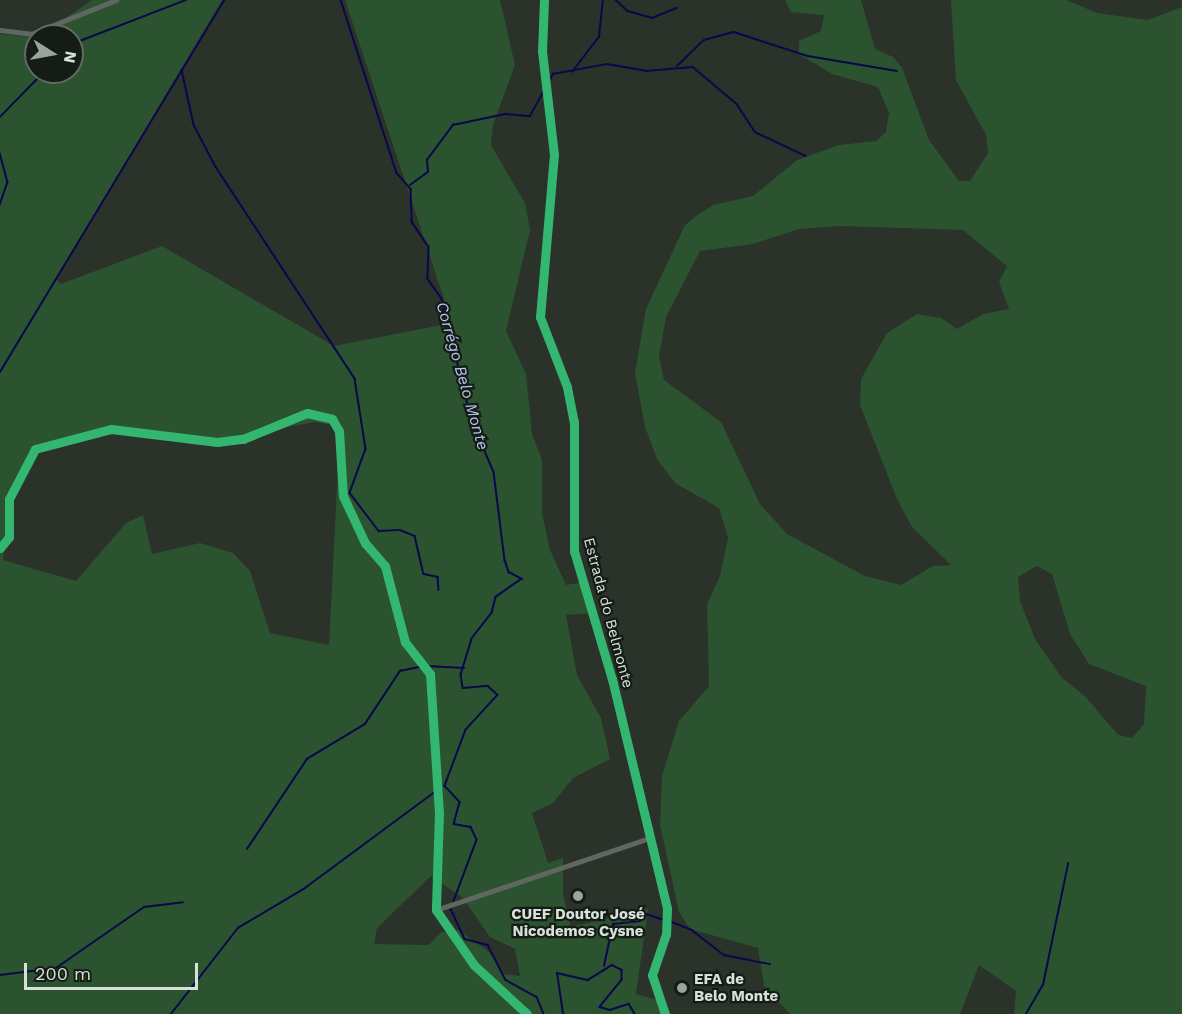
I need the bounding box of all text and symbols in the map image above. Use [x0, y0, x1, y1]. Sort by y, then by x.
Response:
north arrow [24, 24, 84, 84]
text: N [60, 50, 81, 65]
water label: Corrégo Belo Monte [432, 300, 492, 452]
street label: Estrada do Belmonte [579, 536, 637, 690]
marker: CUEF Doutor José Nicodemos Cysne [571, 889, 585, 903]
place label: CUEF Doutor José Nicodemos Cysne [511, 905, 645, 940]
scale bar [27, 951, 201, 989]
text: 200 m [35, 963, 91, 984]
place label: EFA de Belo Monte [694, 970, 778, 1005]
marker: EFA de Belo Monte [675, 981, 689, 995]

